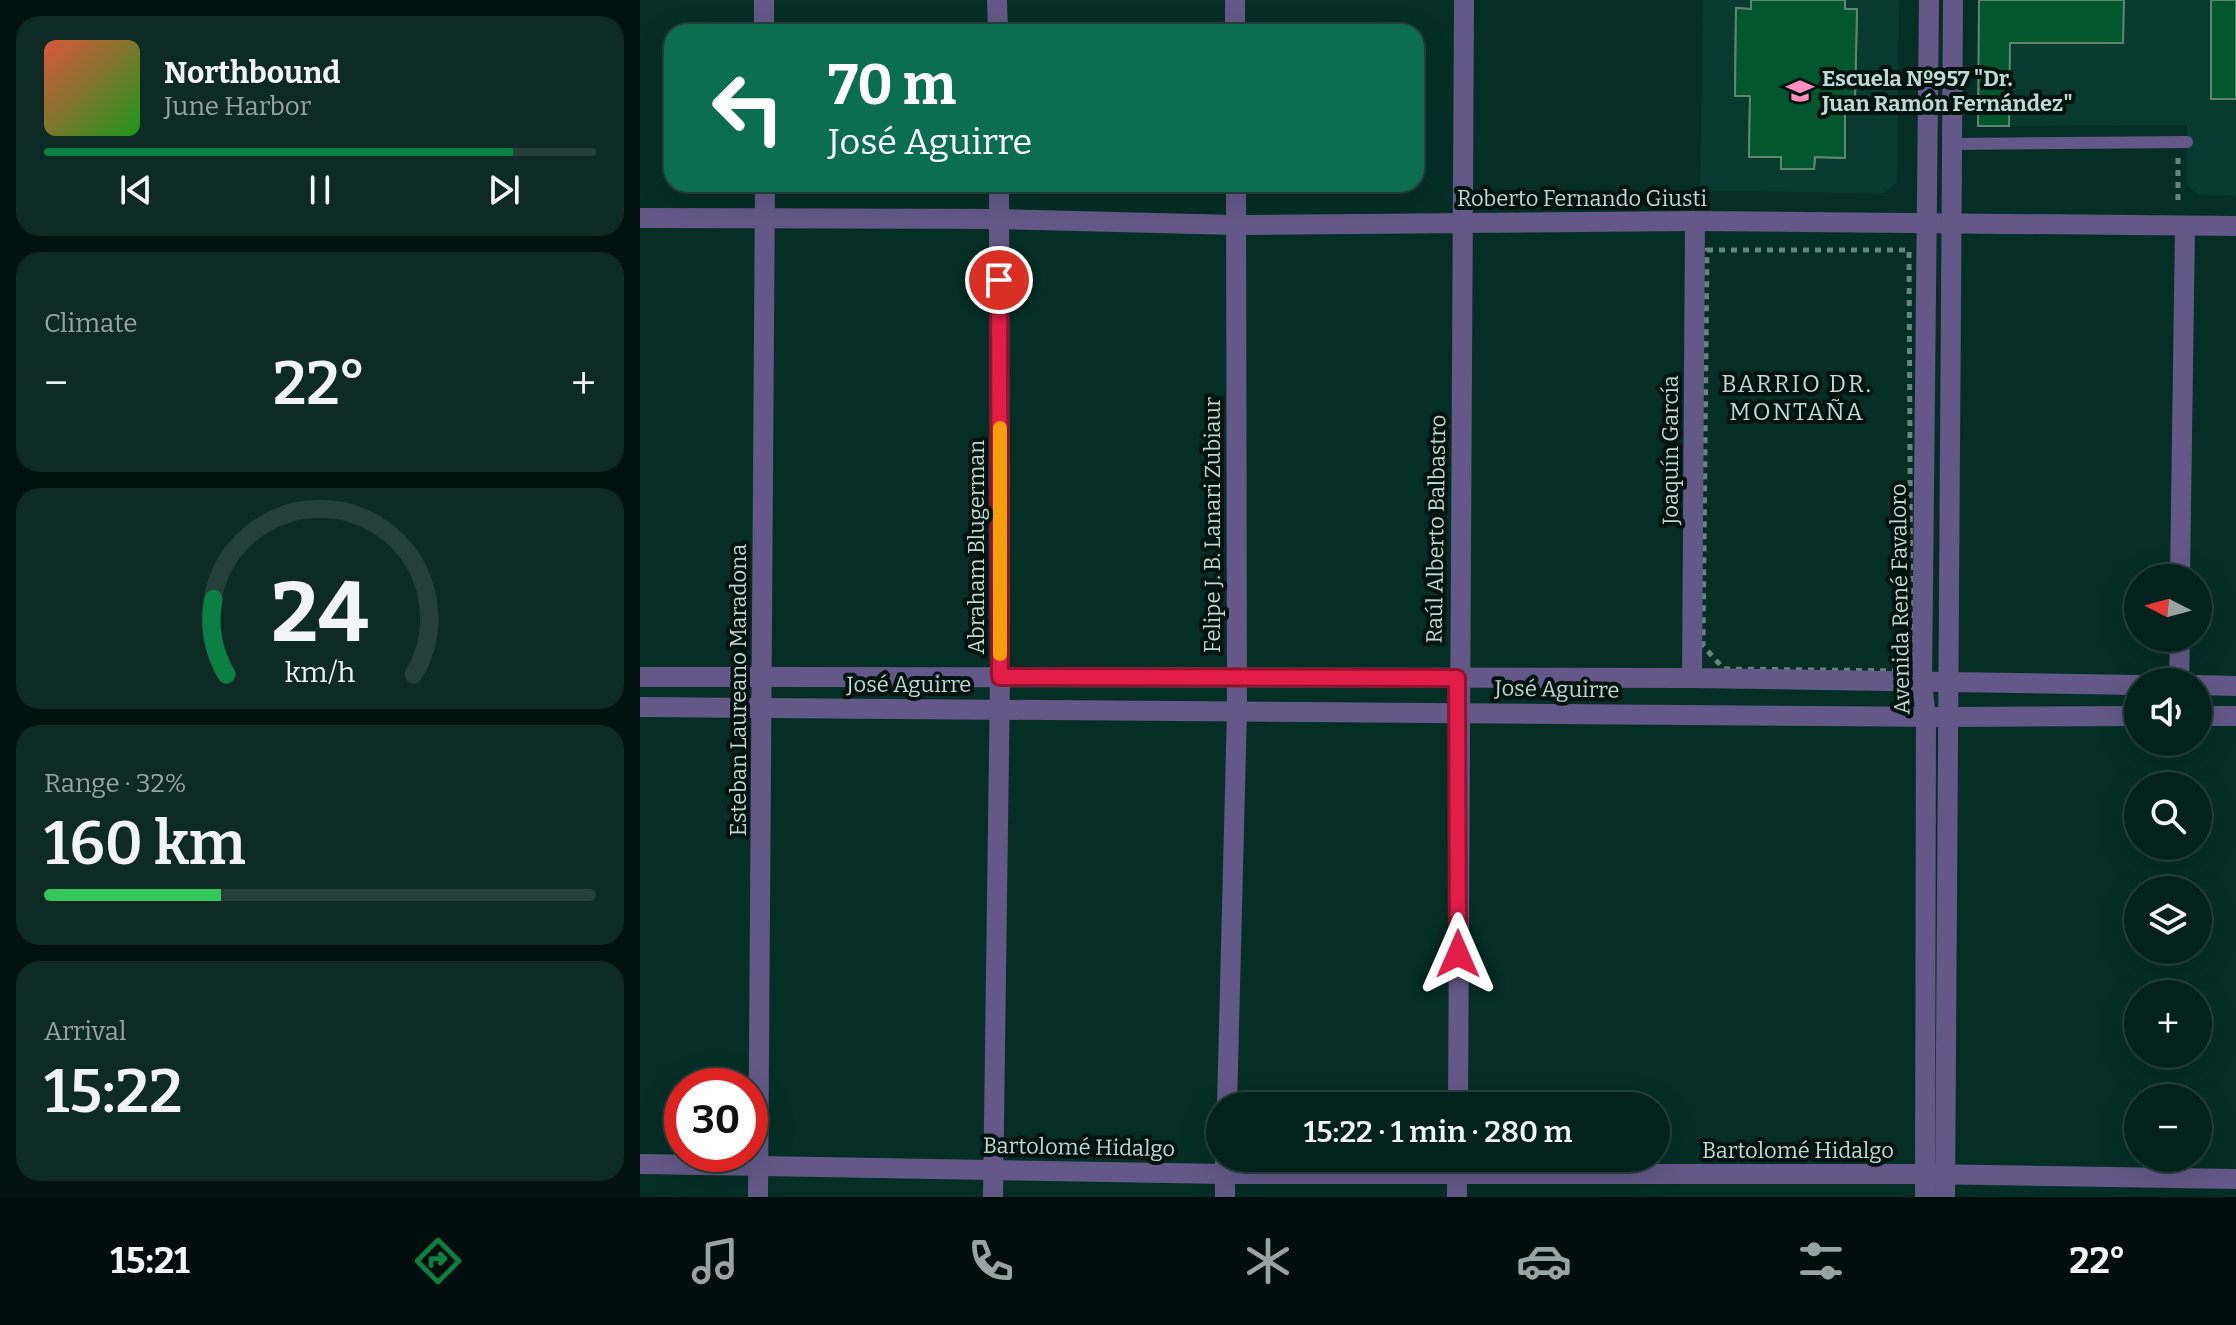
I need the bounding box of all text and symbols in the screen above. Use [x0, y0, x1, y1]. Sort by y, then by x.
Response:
text: 70 m [828, 52, 956, 119]
text: Northbound [164, 55, 340, 91]
icon: left [696, 56, 800, 160]
place label: Escuela Nº957 "Dr. Juan Ramón Fernández" [1821, 65, 2073, 117]
school or university icon: Escuela Nº957 "Dr. Juan Ramón Fernández" [1785, 76, 1815, 106]
text: June Harbor [164, 91, 311, 122]
text: José Aguirre [828, 120, 1032, 164]
icon: previous [114, 168, 158, 212]
icon: pause [298, 168, 342, 212]
icon: next [482, 168, 526, 212]
street label: Roberto Fernando Giusti [1457, 185, 1707, 212]
pin [965, 246, 1033, 314]
icon: arrive [977, 258, 1021, 302]
text: Climate [44, 308, 138, 339]
text: 22° [273, 348, 366, 420]
text: − [44, 357, 68, 410]
text: + [571, 357, 596, 410]
district label: BARRIO DR. MONTAÑA [1721, 370, 1873, 426]
street label: Joaquín García [1657, 375, 1684, 526]
street label: Felipe J. B. Lanari Zubiaur [1199, 397, 1226, 653]
street label: Raúl Alberto Balbastro [1421, 415, 1451, 643]
street label: Abraham Blugerman [963, 440, 990, 654]
street label: Avenida René Favaloro [1884, 483, 1916, 715]
street label: Esteban Laureano Maradona [725, 544, 752, 836]
text: 24 [271, 562, 369, 662]
north arrow [2124, 564, 2212, 652]
map controls [2124, 564, 2212, 1172]
text: km/h [285, 655, 356, 690]
button: sound [2124, 668, 2212, 756]
street label: José Aguirre [846, 671, 971, 698]
street label: José Aguirre [1493, 674, 1620, 704]
text: Range · 32% [44, 768, 187, 799]
button: search [2124, 772, 2212, 860]
text: 160 km [44, 808, 246, 880]
button: layers [2124, 876, 2212, 964]
position arrow [1416, 912, 1500, 996]
button: + [2124, 980, 2212, 1068]
text: Arrival [44, 1016, 126, 1047]
text: 15:22 [44, 1056, 182, 1128]
speed limit sign: 30 [664, 1068, 768, 1172]
button: − [2124, 1084, 2212, 1172]
text: 15:22 · 1 min · 280 m [1304, 1114, 1572, 1150]
street label: Bartolomé Hidalgo [983, 1132, 1175, 1162]
street label: Bartolomé Hidalgo [1702, 1137, 1894, 1164]
icon: directions [410, 1233, 466, 1289]
icon: music [687, 1233, 743, 1289]
icon: phone [963, 1233, 1019, 1289]
icon: climate [1240, 1233, 1296, 1289]
icon: car [1516, 1233, 1572, 1289]
icon: filters [1793, 1233, 1849, 1289]
text: 15:21 [110, 1239, 190, 1283]
text: 22° [2069, 1239, 2126, 1283]

